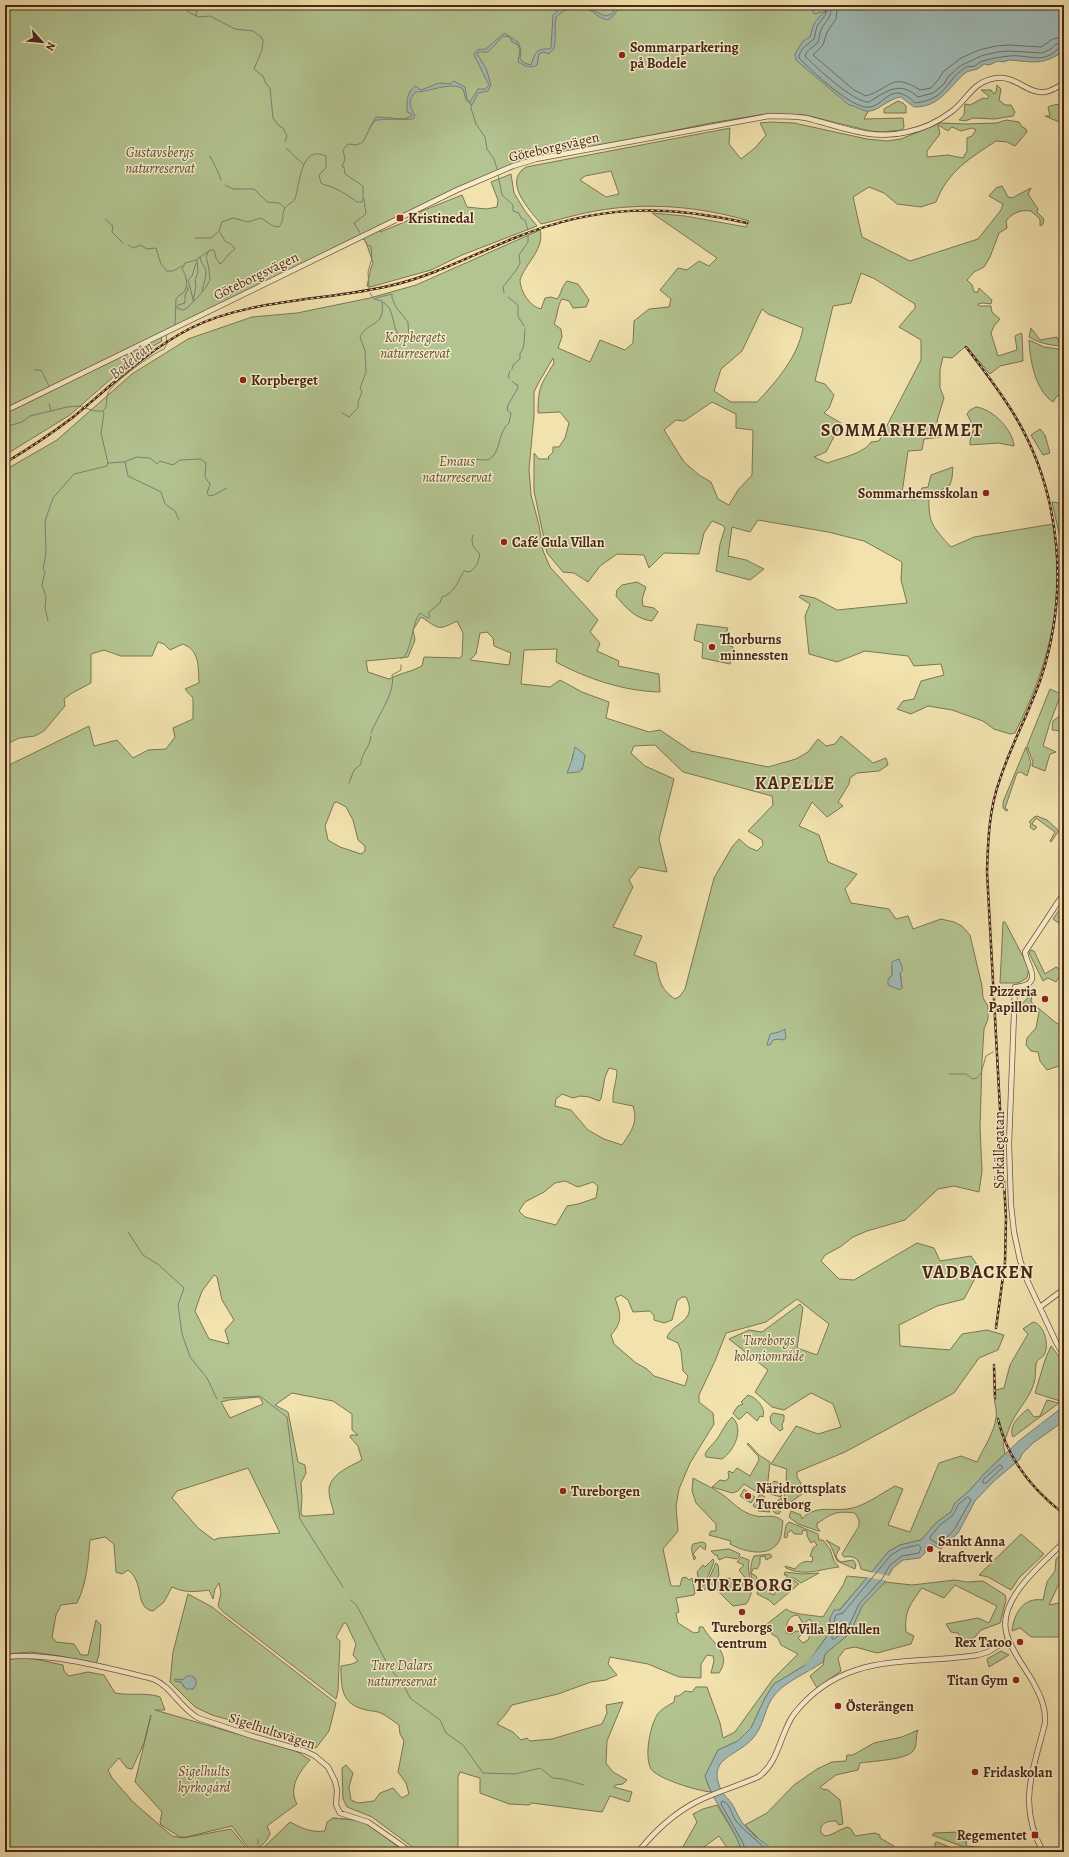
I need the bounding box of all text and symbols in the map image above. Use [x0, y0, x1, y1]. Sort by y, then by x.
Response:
north arrow [22, 22, 62, 62]
place label: Sommarparkering på Bodele [630, 38, 740, 73]
text: N [42, 39, 59, 53]
marker: Sommarparkering på Bodele [617, 50, 627, 60]
street label: Göteborgsvägen [507, 127, 602, 167]
park label: Gustavsbergs naturreservat [125, 143, 196, 178]
place label: Kristinedal [408, 209, 474, 228]
marker: Kristinedal [395, 213, 405, 223]
street label: Göteborgsvägen [210, 247, 302, 305]
park label: Korpbergets naturreservat [380, 328, 451, 363]
water label: Bodeleån [105, 336, 157, 384]
place label: Korpberget [251, 371, 318, 390]
marker: Korpberget [238, 375, 248, 385]
district label: SOMMARHEMMET [821, 418, 983, 442]
park label: Emaus naturreservat [422, 452, 493, 487]
place label: Sommarhemsskolan [858, 484, 978, 503]
marker: Sommarhemsskolan [981, 488, 991, 498]
place label: Café Gula Villan [512, 533, 605, 552]
marker: Café Gula Villan [499, 537, 509, 547]
place label: Thorburns minnessten [720, 630, 789, 665]
marker: Thorburns minnessten [707, 642, 717, 652]
district label: KAPELLE [755, 771, 835, 795]
place label: Pizzeria Papillon [988, 982, 1037, 1017]
marker: Pizzeria Papillon [1040, 994, 1050, 1004]
street label: Sörkällegatan [990, 1111, 1009, 1189]
district label: VADBACKEN [921, 1260, 1034, 1284]
park label: Tureborgs koloniområde [734, 1331, 804, 1366]
place label: Näridrottsplats Tureborg [756, 1479, 846, 1514]
place label: Tureborgen [571, 1482, 640, 1501]
marker: Tureborgen [558, 1486, 568, 1496]
marker: Näridrottsplats Tureborg [743, 1491, 753, 1501]
place label: Sankt Anna kraftverk [938, 1532, 1005, 1567]
marker: Sankt Anna kraftverk [925, 1544, 935, 1554]
district label: TUREBORG [695, 1573, 793, 1597]
marker: Tureborgs centrum [737, 1607, 747, 1617]
place label: Tureborgs centrum [712, 1618, 773, 1653]
place label: Villa Elfkullen [797, 1620, 880, 1639]
marker: Villa Elfkullen [785, 1624, 795, 1634]
place label: Rex Tatoo [954, 1633, 1012, 1652]
marker: Rex Tatoo [1015, 1637, 1025, 1647]
park label: Ture Dalars naturreservat [367, 1656, 438, 1691]
place label: Titan Gym [947, 1671, 1008, 1690]
marker: Titan Gym [1011, 1675, 1021, 1685]
place label: Österängen [846, 1697, 914, 1716]
marker: Österängen [833, 1701, 843, 1711]
street label: Sigelhultsvägen [226, 1708, 318, 1754]
park label: Sigelhults kyrkogård [178, 1762, 231, 1797]
place label: Fridaskolan [983, 1763, 1053, 1782]
marker: Fridaskolan [970, 1767, 980, 1777]
place label: Regementet [957, 1826, 1027, 1845]
marker: Regementet [1030, 1830, 1040, 1840]

